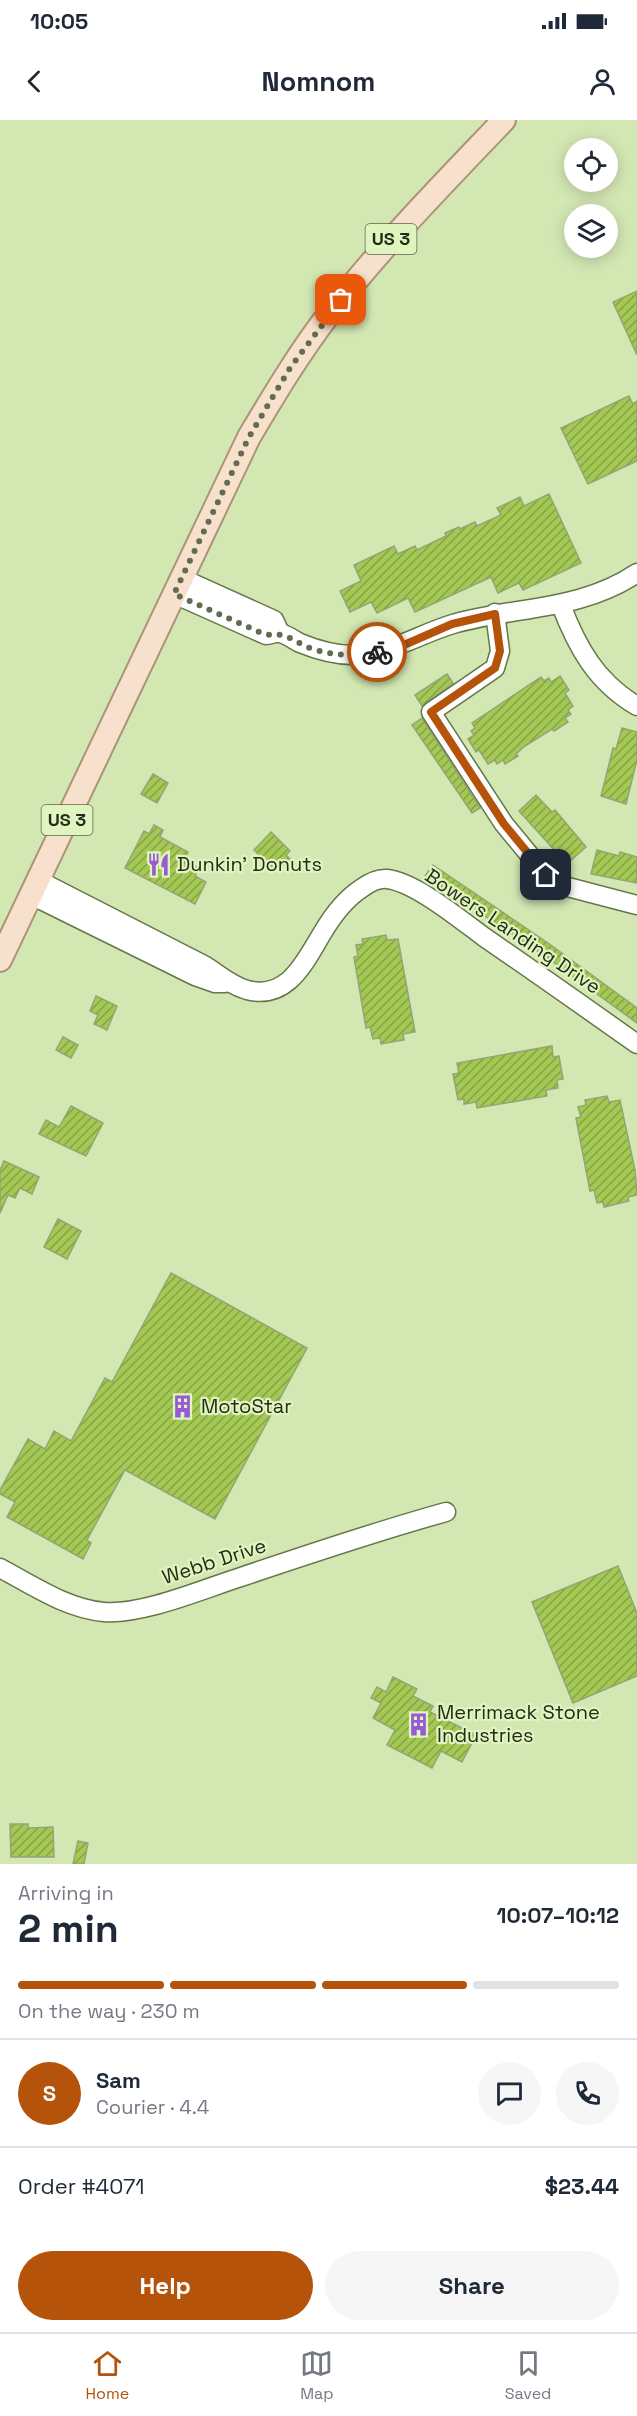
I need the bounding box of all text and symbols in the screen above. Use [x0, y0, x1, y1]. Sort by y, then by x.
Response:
text: 10:05 [30, 7, 88, 35]
text: Nomnom [262, 64, 375, 99]
icon: back [18, 65, 51, 98]
icon: person [586, 65, 619, 98]
map controls [564, 138, 618, 258]
button: locate [564, 138, 618, 192]
button: layers [564, 204, 618, 258]
road number: US 3 [366, 224, 416, 254]
pin [315, 274, 366, 325]
icon: bag [324, 283, 357, 316]
courier [347, 622, 407, 682]
icon: bike [361, 636, 394, 669]
road number: US 3 [42, 805, 92, 835]
pin [520, 849, 571, 900]
restaurant icon: Dunkin' Donuts [146, 851, 172, 877]
place label: Dunkin' Donuts [177, 851, 322, 877]
icon: home [529, 858, 562, 891]
street label: Bowers Landing Drive [420, 862, 606, 1000]
building icon: MotoStar [170, 1393, 196, 1419]
place label: MotoStar [201, 1393, 292, 1419]
street label: Webb Drive [159, 1532, 269, 1590]
place label: Merrimack Stone Industries [437, 1699, 600, 1748]
building icon: Merrimack Stone Industries [406, 1711, 432, 1737]
text: Arriving in [18, 1880, 114, 1906]
text: 10:07–10:12 [497, 1901, 619, 1929]
text: 2 min [18, 1904, 119, 1953]
text: On the way · 230 m [18, 1998, 200, 2024]
button: chat [478, 2062, 541, 2125]
button: phone [556, 2062, 619, 2125]
text: Sam [96, 2066, 141, 2094]
text: S [43, 2079, 56, 2107]
text: Courier · 4.4 [96, 2094, 209, 2120]
text: Order #4071 [18, 2172, 144, 2200]
text: $23.44 [545, 2172, 619, 2200]
button: Help [18, 2251, 313, 2320]
button: Share [325, 2251, 619, 2320]
tab: Home [86, 2347, 129, 2404]
tab: Map [300, 2347, 334, 2404]
tab: Saved [505, 2347, 551, 2404]

